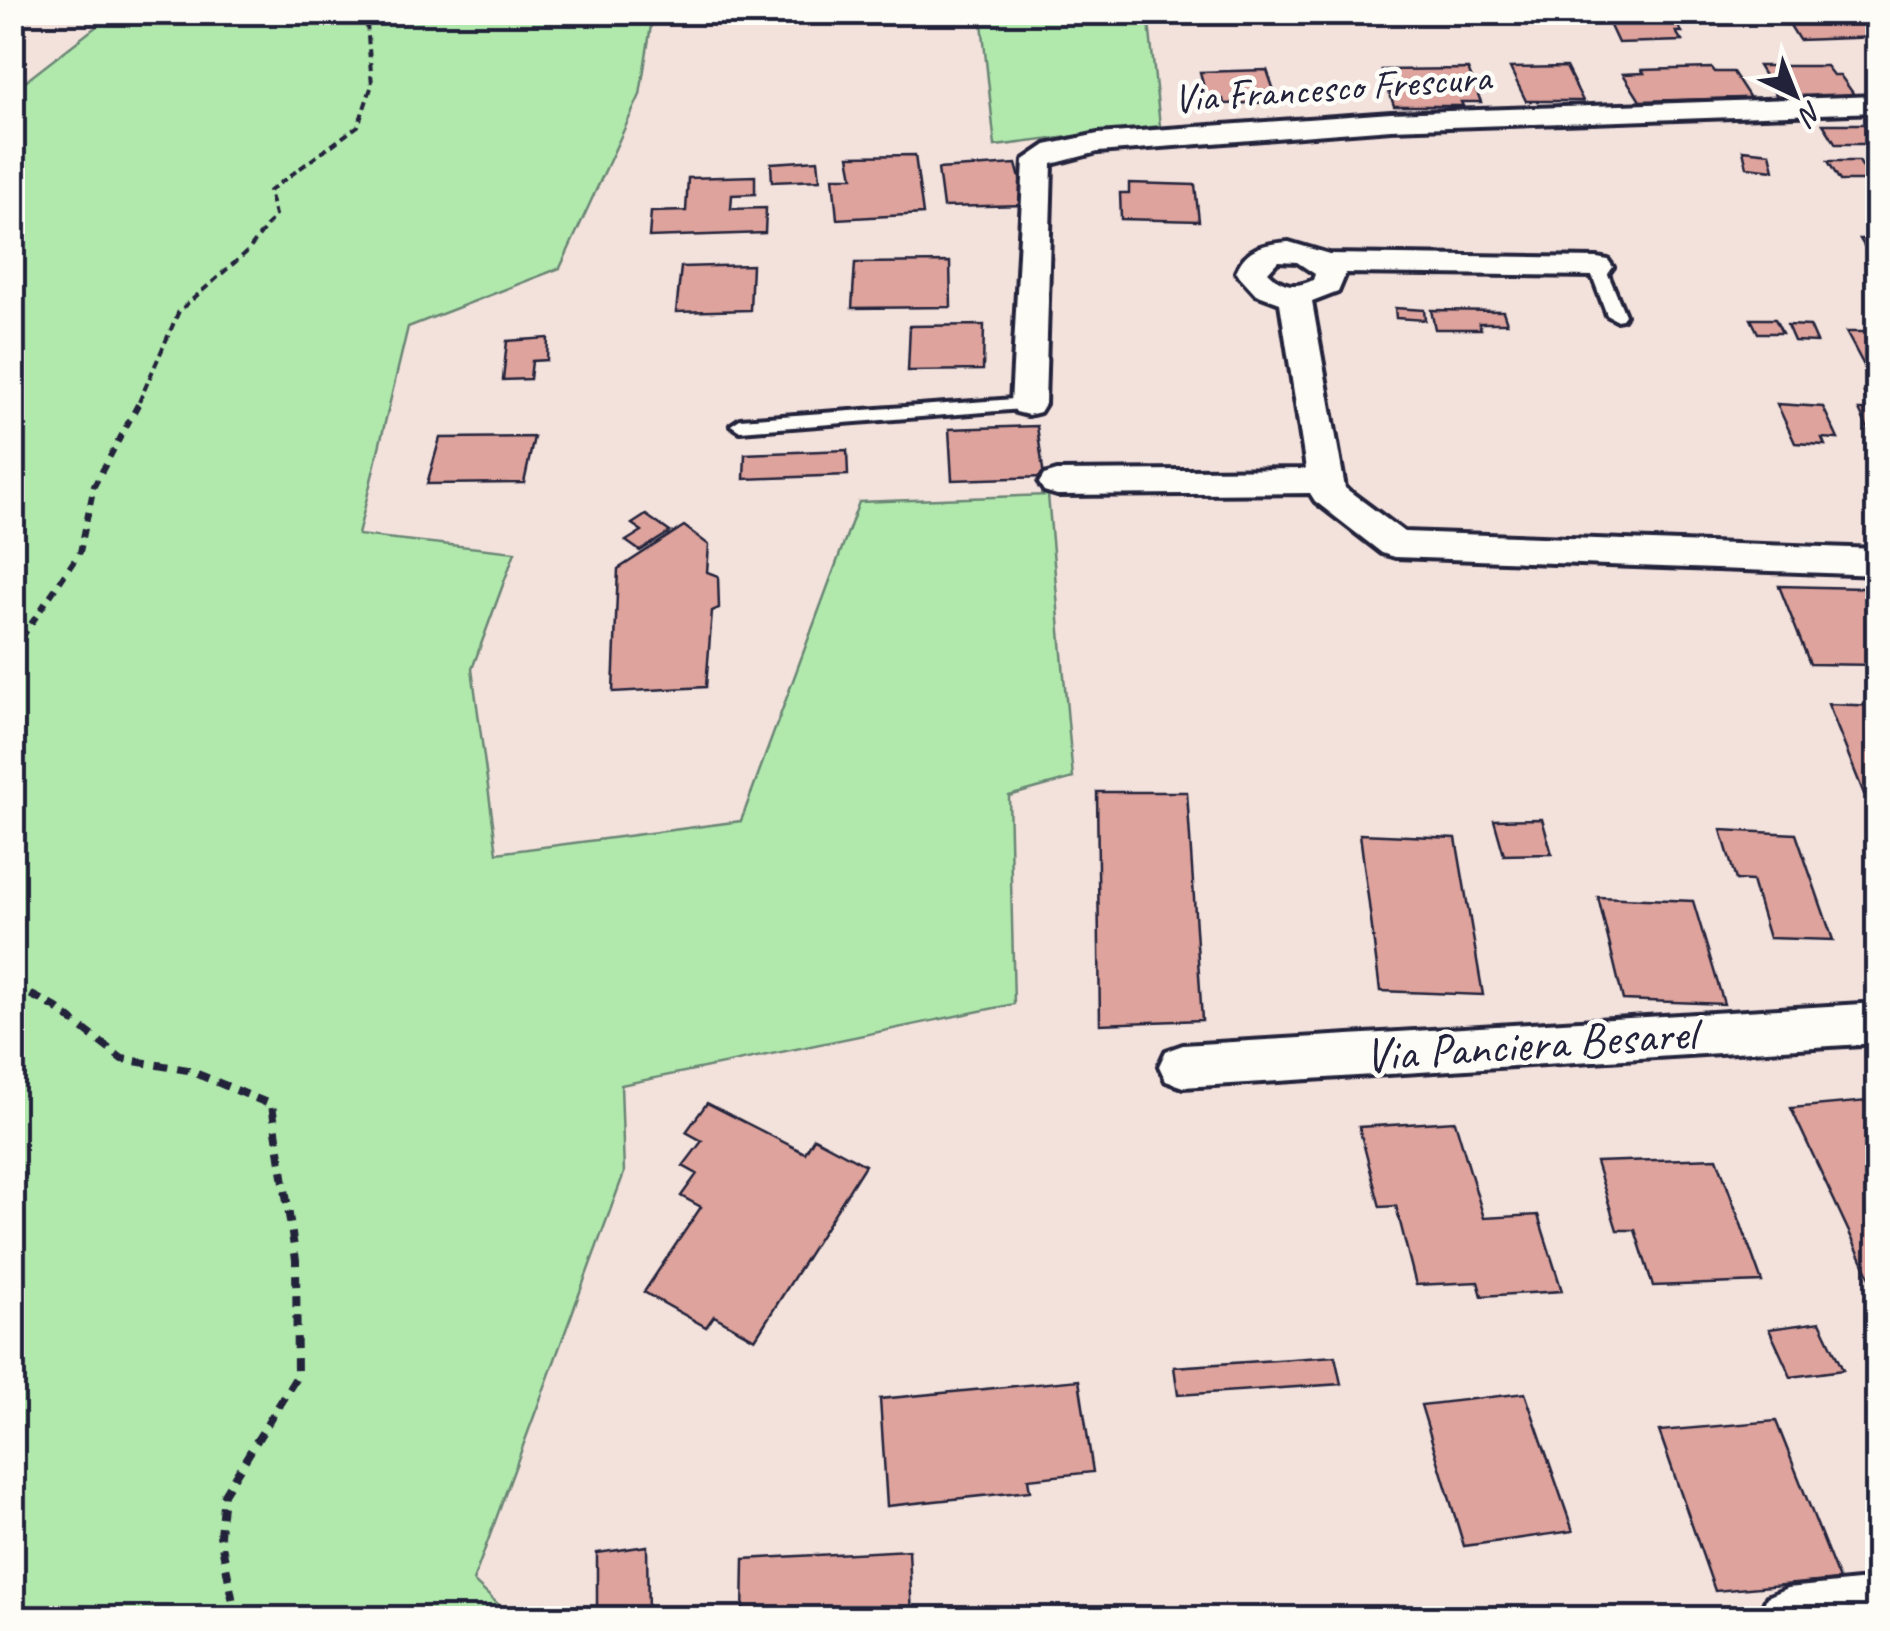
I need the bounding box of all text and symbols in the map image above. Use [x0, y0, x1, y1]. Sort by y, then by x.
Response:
north arrow [1745, 45, 1845, 145]
street label: Via Francesco Frescura [1172, 52, 1495, 124]
text: N [1790, 94, 1830, 135]
street label: Via Panciera Besarel [1362, 1002, 1706, 1086]

